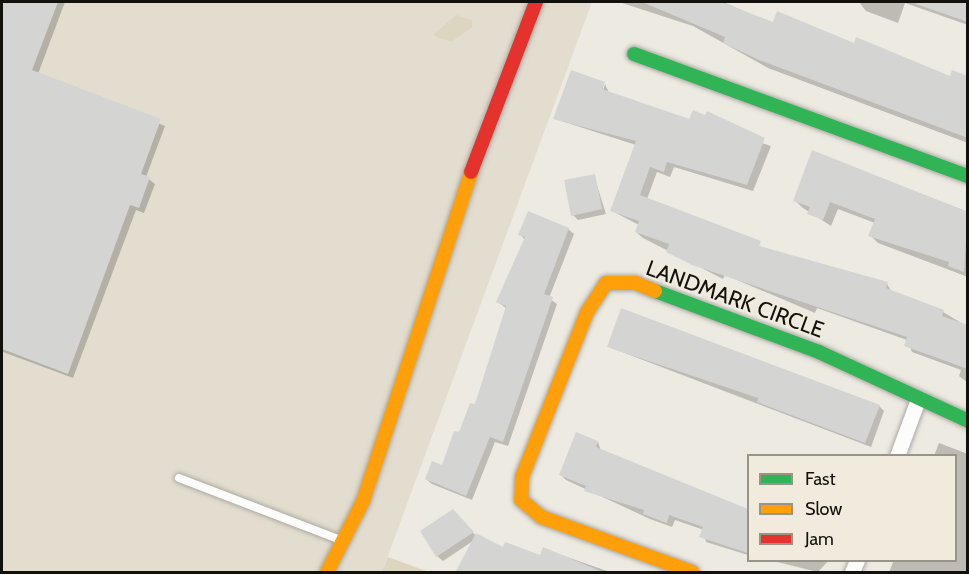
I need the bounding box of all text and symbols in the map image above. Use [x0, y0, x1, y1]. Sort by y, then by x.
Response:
street label: LANDMARK CIRCLE [643, 255, 827, 343]
legend [747, 454, 957, 562]
text: Fast [805, 468, 836, 490]
text: Slow [805, 498, 842, 520]
text: Jam [805, 528, 834, 550]

